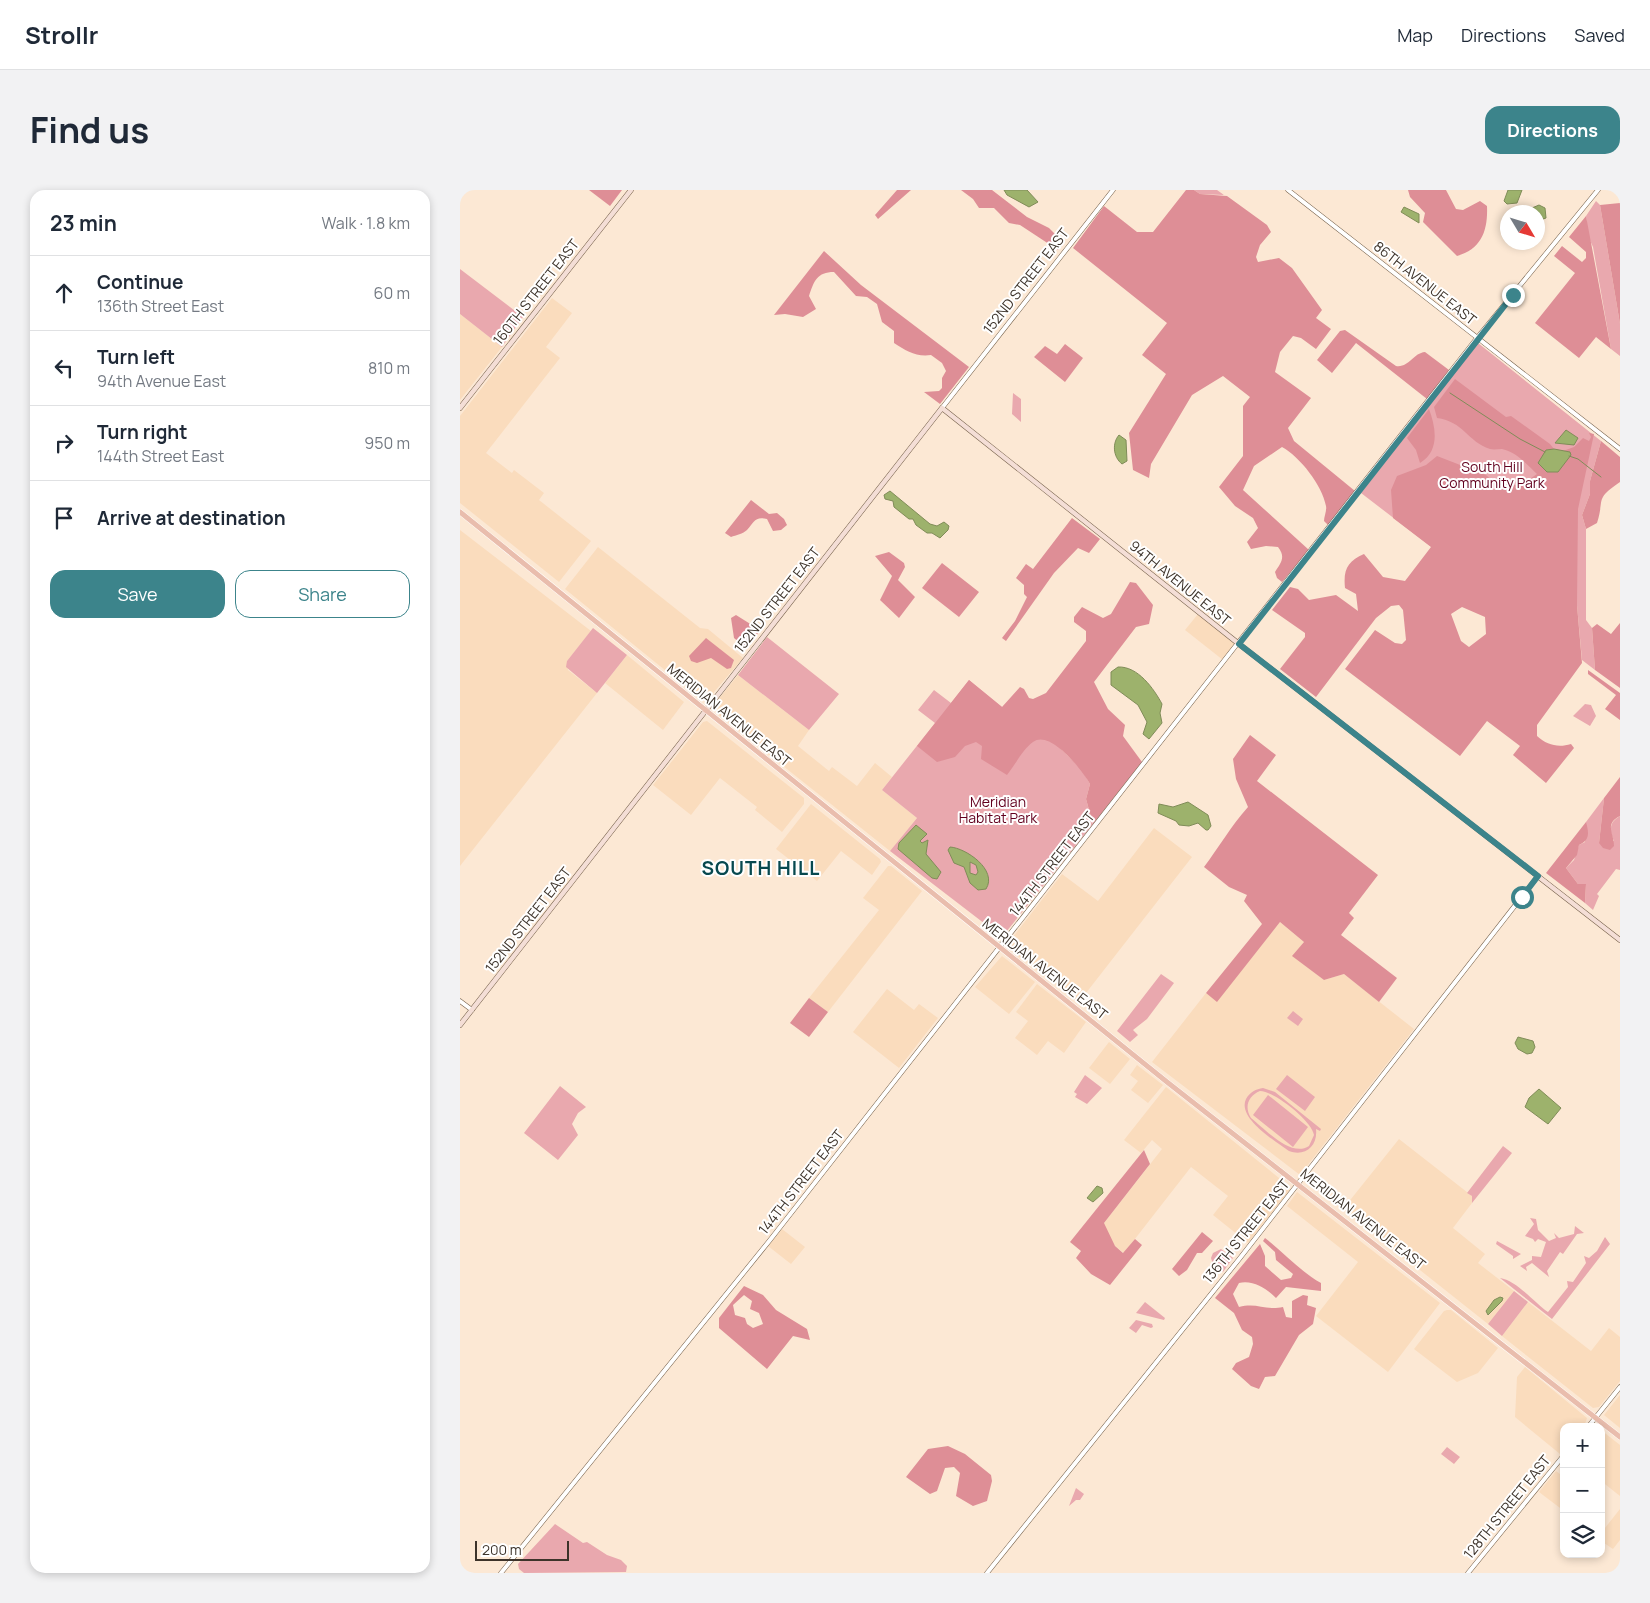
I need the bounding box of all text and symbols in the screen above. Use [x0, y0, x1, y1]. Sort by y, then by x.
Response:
text: Strollr [25, 18, 98, 51]
text: Map [1397, 23, 1433, 47]
text: Directions [1461, 23, 1546, 47]
text: Saved [1574, 23, 1625, 47]
text: Find us [30, 106, 149, 154]
button: Directions [1485, 106, 1620, 154]
north arrow [1500, 205, 1545, 250]
text: 23 min [50, 209, 117, 237]
text: Walk · 1.8 km [322, 212, 410, 234]
street label: 152ND STREET EAST [978, 224, 1073, 337]
street label: 160TH STREET EAST [488, 234, 583, 349]
street label: 86TH AVENUE EAST [1370, 236, 1481, 329]
text: Continue [97, 269, 183, 295]
icon: ahead [50, 279, 78, 307]
text: 60 m [374, 282, 410, 304]
route end [1502, 284, 1525, 307]
text: 136th Street East [97, 295, 224, 317]
text: Turn left [97, 344, 175, 370]
icon: left [50, 354, 78, 382]
text: 810 m [368, 357, 410, 379]
text: 94th Avenue East [97, 370, 226, 392]
text: Turn right [97, 419, 187, 445]
icon: right [50, 429, 78, 457]
text: 950 m [364, 432, 410, 454]
text: 144th Street East [97, 445, 224, 467]
park label: South Hill Community Park [1439, 457, 1546, 492]
icon: arrive [50, 504, 78, 532]
text: Arrive at destination [97, 505, 286, 531]
street label: 94TH AVENUE EAST [1126, 536, 1235, 630]
street label: 152ND STREET EAST [729, 543, 824, 656]
button: Save [50, 570, 225, 618]
button: Share [235, 570, 410, 618]
street label: MERIDIAN AVENUE EAST [664, 659, 796, 771]
park label: Meridian Habitat Park [959, 792, 1038, 827]
street label: 144TH STREET EAST [1005, 807, 1099, 920]
district label: SOUTH HILL [702, 855, 820, 881]
street label: 152ND STREET EAST [480, 863, 575, 976]
route start [1511, 886, 1534, 909]
street label: MERIDIAN AVENUE EAST [979, 914, 1112, 1024]
street label: 144TH STREET EAST [754, 1125, 848, 1238]
street label: MERIDIAN AVENUE EAST [1297, 1164, 1430, 1274]
street label: 136TH STREET EAST [1198, 1174, 1294, 1287]
map controls [1560, 1423, 1605, 1558]
button: + [1560, 1423, 1605, 1468]
street label: 128TH STREET EAST [1459, 1450, 1555, 1563]
button: − [1560, 1468, 1605, 1513]
button: layers [1560, 1513, 1605, 1558]
scale bar [475, 1538, 569, 1561]
text: 200 m [482, 1540, 522, 1559]

